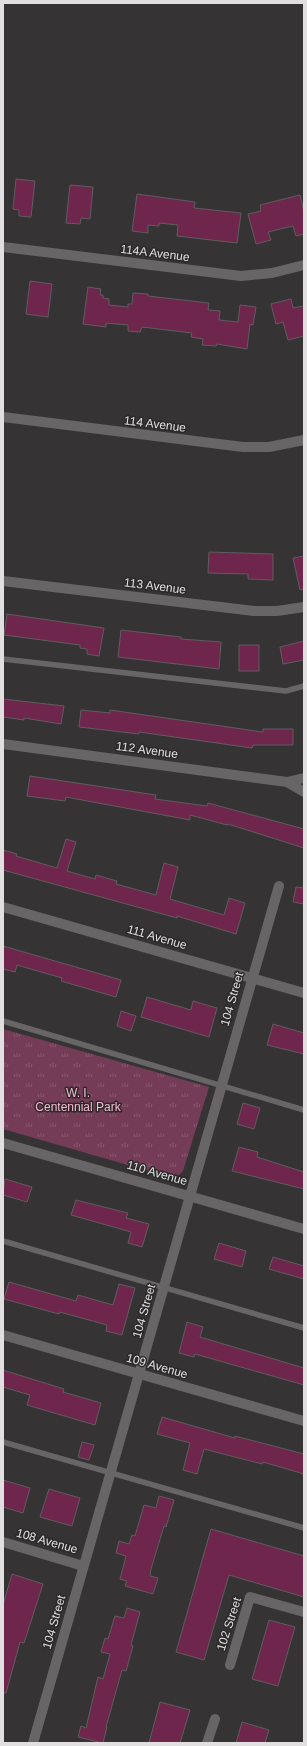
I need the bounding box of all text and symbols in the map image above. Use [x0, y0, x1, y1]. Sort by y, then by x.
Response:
street label: 114A Avenue [120, 242, 191, 264]
street label: 114 Avenue [123, 413, 187, 435]
street label: 113 Avenue [123, 575, 187, 597]
street label: 112 Avenue [115, 739, 179, 761]
street label: 111 Avenue [126, 922, 189, 952]
street label: 104 Street [218, 970, 247, 1028]
park label: W. I. Centennial Park [35, 1086, 122, 1114]
street label: 110 Avenue [125, 1158, 189, 1188]
street label: 104 Street [130, 1282, 159, 1340]
street label: 109 Avenue [125, 1351, 190, 1382]
street label: 108 Avenue [15, 1526, 80, 1557]
street label: 104 Street [40, 1593, 69, 1651]
street label: 102 Street [214, 1595, 244, 1652]

